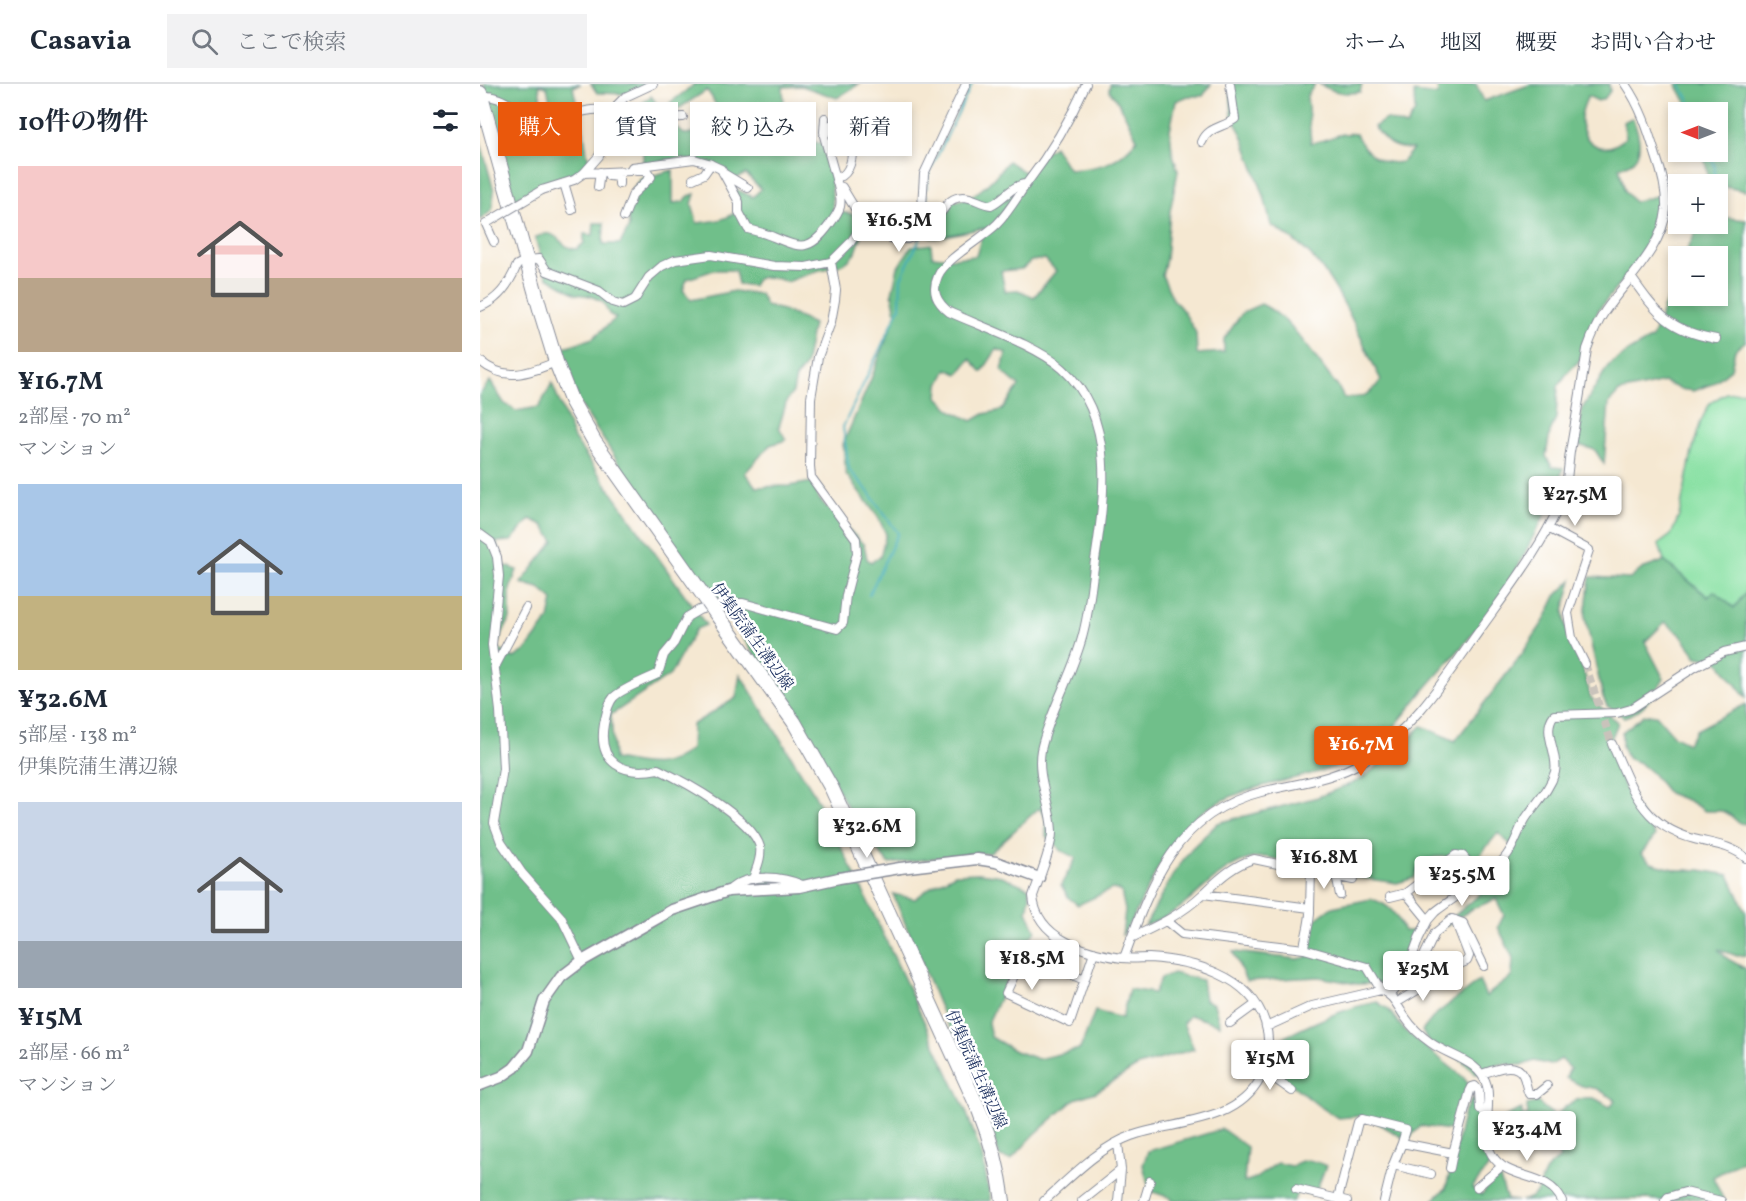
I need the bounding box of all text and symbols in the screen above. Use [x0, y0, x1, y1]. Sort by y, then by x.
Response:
search box [167, 14, 587, 68]
text: Casavia [30, 22, 131, 61]
icon: search [188, 25, 221, 58]
text: ここで検索 [236, 28, 346, 59]
text: ホーム [1344, 29, 1407, 58]
text: 地図 [1440, 29, 1482, 58]
text: 概要 [1515, 29, 1557, 58]
text: お問い合わせ [1590, 29, 1716, 58]
chip: 購入 [498, 102, 582, 156]
chip: 賃貸 [594, 102, 678, 156]
chip: 絞り込み [690, 102, 816, 156]
chip: 新着 [828, 102, 912, 156]
north arrow [1668, 102, 1728, 162]
map controls [1668, 102, 1728, 306]
icon: filters [429, 104, 462, 137]
text: 10件の物件 [18, 105, 148, 141]
button: + [1668, 174, 1728, 234]
pin: ¥16.5M [850, 202, 948, 253]
icon: home [186, 205, 294, 313]
text: ¥16.5M [866, 207, 932, 235]
button: − [1668, 246, 1728, 306]
text: ¥16.7M [18, 364, 103, 400]
text: 2部屋 · 70 m² [18, 404, 131, 432]
text: マンション [18, 436, 117, 464]
pin: ¥27.5M [1526, 476, 1624, 527]
text: ¥27.5M [1543, 481, 1607, 509]
icon: home [186, 523, 294, 631]
street label: 伊集院蒲生溝辺線 [705, 579, 798, 695]
text: ¥32.6M [18, 682, 108, 718]
text: 5部屋 · 138 m² [18, 722, 137, 750]
pin: ¥16.7M [1312, 726, 1410, 777]
text: ¥16.7M [1328, 731, 1394, 759]
text: 伊集院蒲生溝辺線 [18, 754, 178, 782]
pin: ¥32.6M [818, 808, 916, 859]
text: ¥32.6M [832, 813, 902, 841]
pin: ¥16.8M [1275, 839, 1373, 890]
icon: home [186, 841, 294, 949]
text: ¥16.8M [1290, 844, 1358, 872]
pin: ¥25.5M [1413, 856, 1511, 907]
text: ¥25.5M [1428, 861, 1496, 889]
pin: ¥18.5M [983, 940, 1081, 991]
text: ¥18.5M [999, 945, 1065, 973]
pin: ¥25M [1387, 951, 1459, 1002]
text: ¥25M [1397, 956, 1449, 984]
text: ¥15M [18, 1000, 83, 1036]
street label: 伊集院蒲生溝辺線 [939, 1007, 1011, 1133]
text: 2部屋 · 66 m² [18, 1040, 130, 1068]
pin: ¥15M [1234, 1040, 1306, 1091]
text: ¥15M [1245, 1045, 1295, 1073]
text: マンション [18, 1072, 117, 1100]
pin: ¥23.4M [1478, 1111, 1576, 1162]
text: ¥23.4M [1492, 1116, 1562, 1144]

